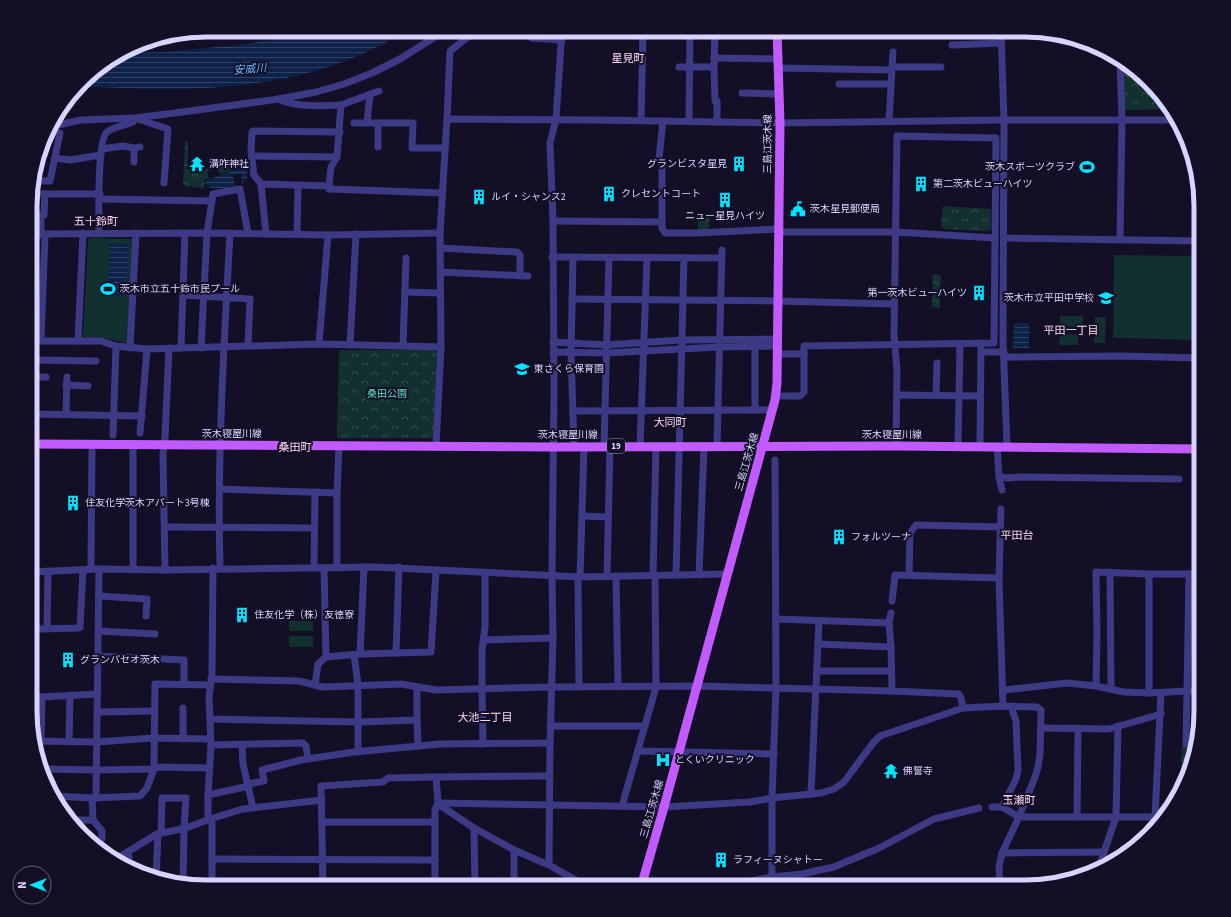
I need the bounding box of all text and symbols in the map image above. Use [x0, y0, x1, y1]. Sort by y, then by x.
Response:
district label: 星見町 [612, 51, 645, 66]
water label: 安威川 [233, 60, 268, 78]
street label: 三島江茨木線 [761, 114, 775, 174]
temple icon: 溝咋神社 [188, 155, 206, 173]
building icon: グランビスタ星見 [730, 155, 748, 173]
place label: 溝咋神社 [209, 157, 249, 171]
place label: グランビスタ星見 [647, 157, 727, 171]
sports icon: 茨木スポーツクラブ [1078, 158, 1096, 176]
place label: 茨木スポーツクラブ [985, 160, 1075, 174]
building icon: 第二茨木ビューハイツ [912, 175, 930, 193]
place label: 第二茨木ビューハイツ [933, 177, 1033, 191]
building icon: クレセントコート [600, 185, 618, 203]
place label: クレセントコート [621, 187, 701, 201]
building icon: ルイ・シャンス2 [470, 188, 488, 206]
place label: ルイ・シャンス2 [491, 190, 566, 204]
building icon: ニュー星見ハイツ [716, 191, 734, 209]
public building icon: 茨木星見郵便局 [789, 200, 807, 218]
place label: 茨木星見郵便局 [810, 202, 880, 216]
place label: ニュー星見ハイツ [685, 209, 765, 223]
district label: 五十鈴町 [74, 214, 118, 229]
sports icon: 茨木市立五十鈴市民プール [99, 280, 117, 298]
place label: 茨木市立五十鈴市民プール [120, 282, 240, 296]
building icon: 第一茨木ビューハイツ [970, 284, 988, 302]
place label: 第一茨木ビューハイツ [867, 286, 967, 300]
school or university icon: 茨木市立平田中学校 [1097, 289, 1115, 307]
place label: 茨木市立平田中学校 [1004, 291, 1094, 305]
district label: 平田一丁目 [1044, 323, 1099, 338]
school or university icon: 東さくら保育園 [513, 360, 531, 378]
place label: 東さくら保育園 [534, 362, 604, 376]
park label: 桑田公園 [367, 387, 407, 401]
district label: 大同町 [654, 415, 687, 430]
street label: 茨木寝屋川線 [202, 427, 262, 441]
street label: 茨木寝屋川線 [538, 428, 598, 442]
street label: 茨木寝屋川線 [862, 428, 922, 442]
street label: 三島江茨木線 [732, 431, 762, 493]
road number: 19 [607, 439, 625, 453]
district label: 桑田町 [279, 440, 312, 455]
building icon: 住友化学茨木アパート3号棟 [64, 494, 82, 512]
place label: 住友化学茨木アパート3号棟 [85, 496, 210, 510]
building icon: フォルツーナ [830, 528, 848, 546]
district label: 平田台 [1001, 528, 1034, 543]
place label: フォルツーナ [851, 530, 911, 544]
building icon: 住友化学（株）友徳寮 [233, 606, 251, 624]
place label: 住友化学（株）友徳寮 [254, 608, 354, 622]
building icon: グランパセオ茨木 [59, 651, 77, 669]
place label: グランパセオ茨木 [80, 653, 160, 667]
district label: 大池二丁目 [458, 710, 513, 725]
hospital icon: とくいクリニック [654, 751, 672, 769]
place label: とくいクリニック [675, 753, 755, 767]
temple icon: 佛誓寺 [882, 762, 900, 780]
place label: 佛誓寺 [902, 764, 933, 778]
street label: 三島江茨木線 [637, 778, 667, 840]
district label: 玉瀬町 [1003, 793, 1036, 808]
building icon: ラフィーヌシャトー [712, 851, 730, 869]
place label: ラフィーヌシャトー [733, 853, 823, 867]
north arrow [12, 865, 52, 905]
text: N [15, 881, 30, 889]

